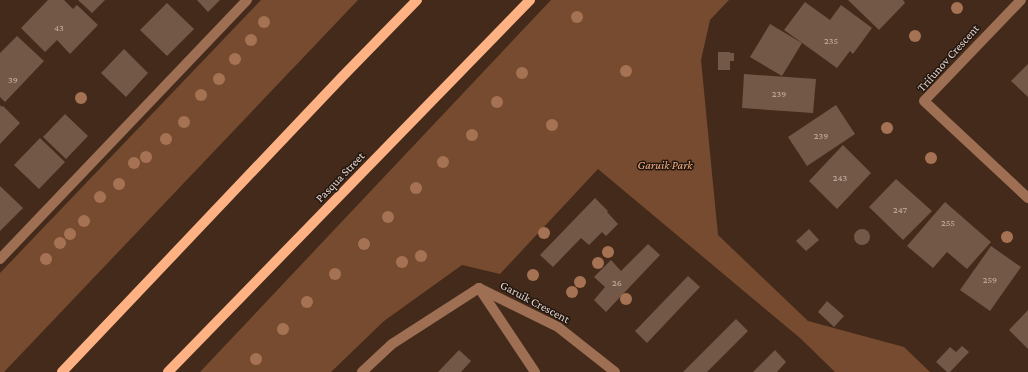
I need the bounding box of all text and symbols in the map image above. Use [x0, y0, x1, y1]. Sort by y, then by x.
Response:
street label: Trifunov Crescent [914, 21, 983, 95]
house number: 43 [54, 22, 64, 33]
house number: 235 [824, 35, 838, 46]
house number: 39 [8, 74, 18, 85]
house number: 239 [772, 88, 786, 99]
house number: 239 [814, 130, 828, 141]
street label: Pasqua Street [313, 148, 368, 205]
park label: Garuik Park [638, 158, 693, 172]
house number: 243 [833, 172, 848, 183]
house number: 247 [893, 204, 908, 215]
house number: 255 [941, 217, 955, 228]
house number: 259 [983, 274, 997, 285]
house number: 26 [612, 277, 622, 288]
street label: Garuik Crescent [498, 278, 573, 327]

